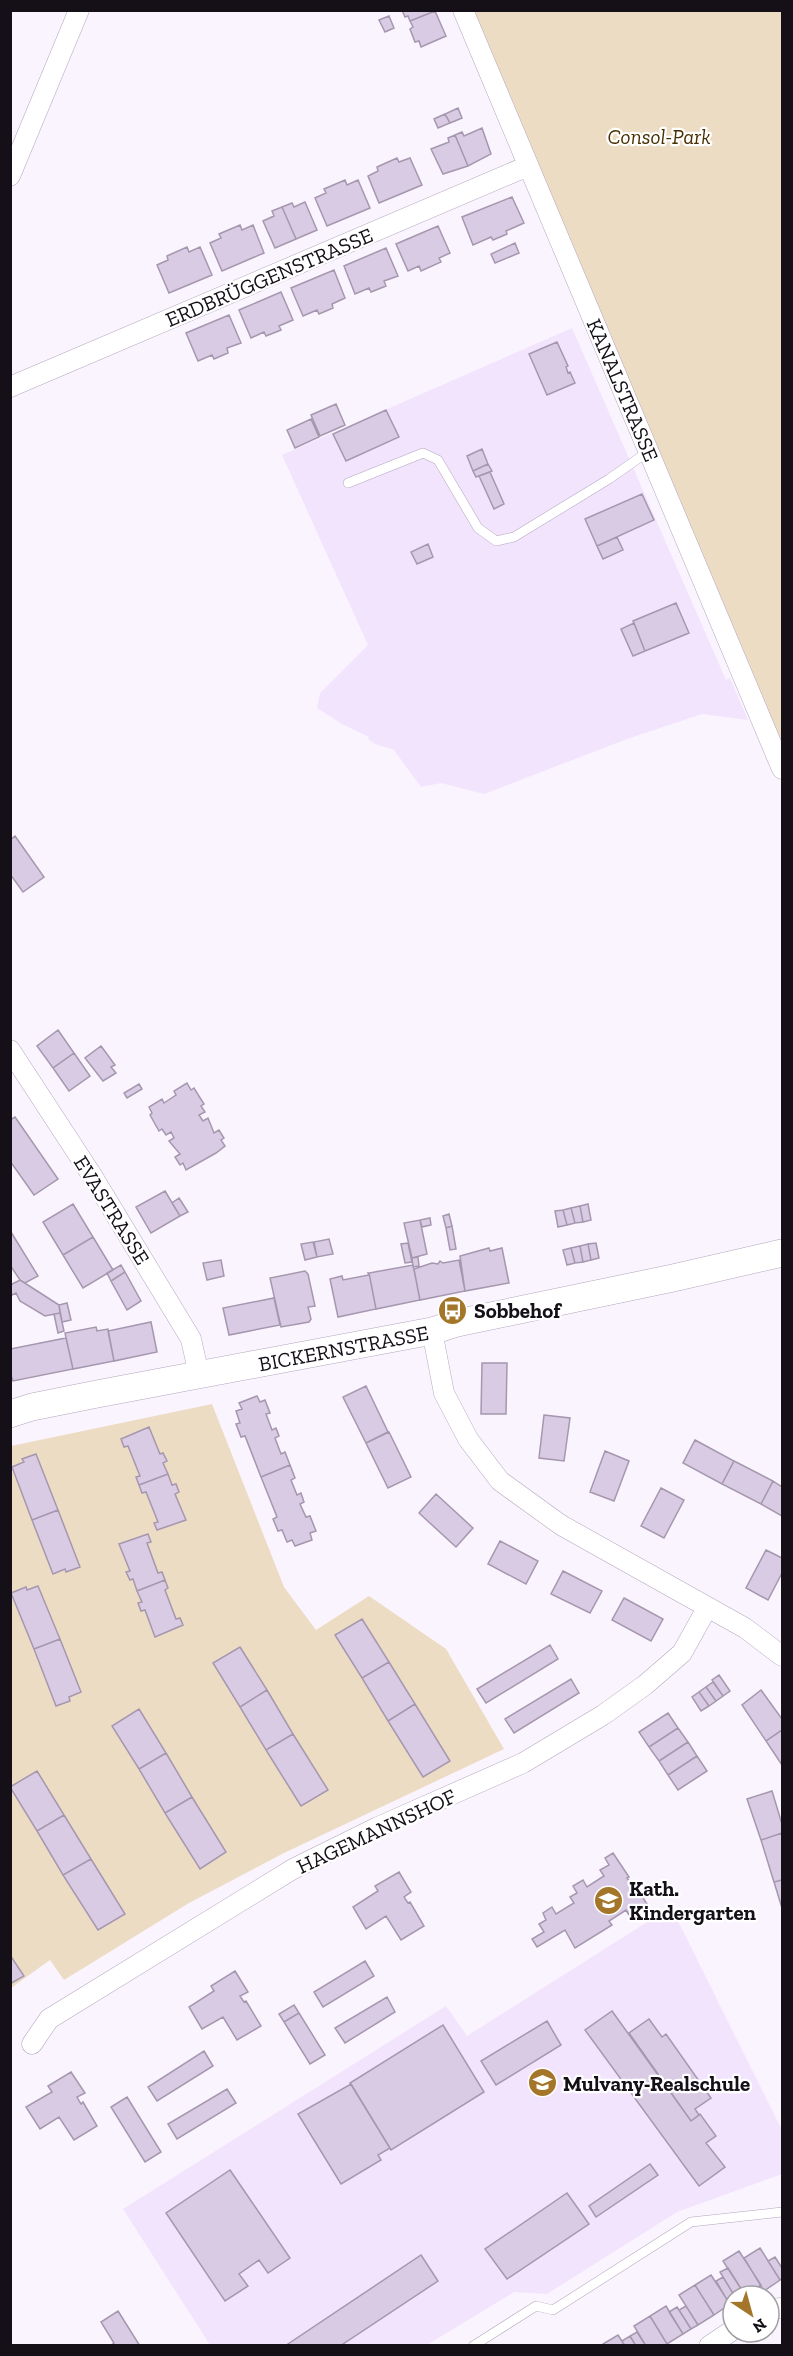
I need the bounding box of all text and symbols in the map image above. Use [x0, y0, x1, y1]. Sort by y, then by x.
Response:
park label: Consol-Park [607, 124, 711, 149]
street label: ERDBRÜGGENSTRASSE [162, 222, 376, 332]
street label: KANALSTRASSE [582, 315, 664, 465]
street label: EVASTRASSE [69, 1151, 155, 1269]
bus stop icon: Sobbehof [437, 1294, 469, 1326]
place label: Sobbehof [474, 1298, 562, 1323]
street label: BICKERNSTRASSE [256, 1319, 430, 1376]
street label: HAGEMANNSHOF [293, 1783, 460, 1879]
place label: Kath. Kindergarten [629, 1876, 757, 1925]
school or university icon: Kath. Kindergarten [592, 1884, 624, 1916]
school or university icon: Mulvany-Realschule [526, 2067, 558, 2099]
place label: Mulvany-Realschule [563, 2071, 750, 2096]
north arrow [721, 2284, 781, 2344]
text: N [749, 2314, 770, 2337]

